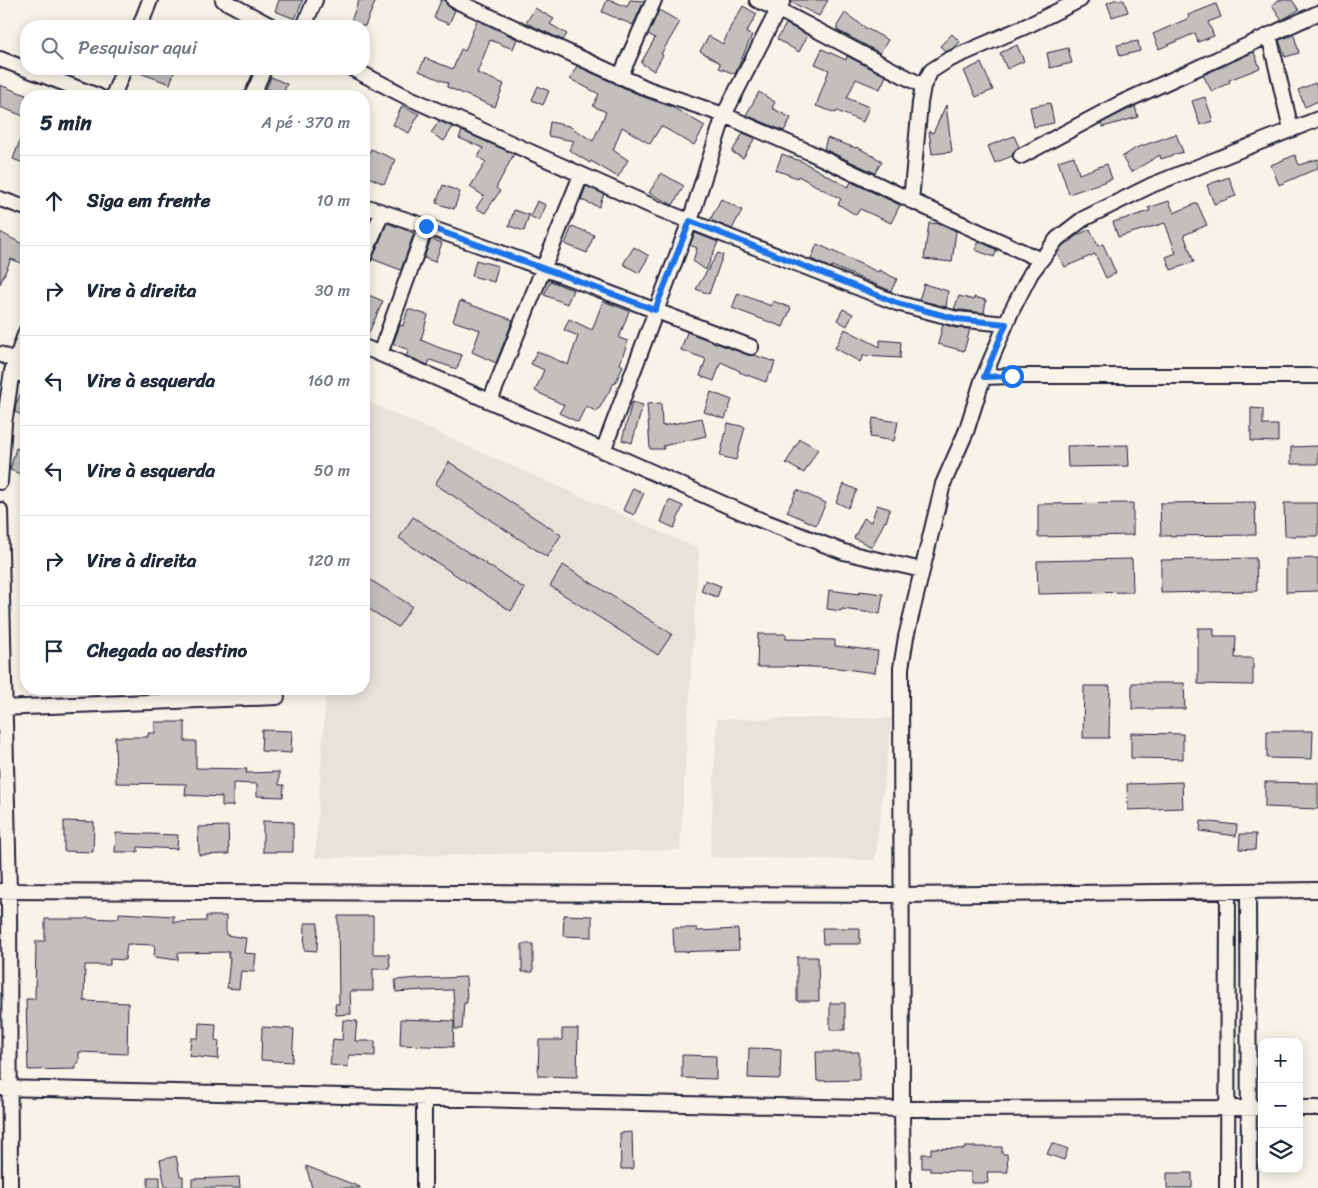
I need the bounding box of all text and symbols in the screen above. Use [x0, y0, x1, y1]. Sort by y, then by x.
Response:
search box [20, 20, 370, 75]
text: Pesquisar aqui [78, 31, 197, 64]
icon: search [38, 34, 66, 62]
text: 5 min [40, 104, 92, 142]
text: A pé · 370 m [262, 108, 350, 137]
text: Siga em frente [87, 184, 210, 217]
text: 10 m [317, 186, 350, 215]
icon: ahead [40, 187, 68, 215]
route end [415, 215, 438, 238]
text: Vire à direita [87, 274, 196, 307]
text: 30 m [315, 276, 350, 305]
icon: right [40, 277, 68, 305]
text: Vire à esquerda [87, 364, 215, 397]
route start [1001, 365, 1024, 388]
text: 160 m [307, 366, 350, 395]
icon: left [40, 367, 68, 395]
text: Vire à esquerda [87, 454, 215, 487]
text: 50 m [314, 456, 350, 485]
icon: left [40, 457, 68, 485]
text: Vire à direita [87, 544, 196, 577]
text: 120 m [307, 546, 350, 575]
icon: right [40, 547, 68, 575]
text: Chegada ao destino [87, 634, 247, 667]
icon: arrive [40, 637, 68, 665]
map controls [1258, 1038, 1303, 1173]
button: + [1258, 1038, 1303, 1083]
button: − [1258, 1083, 1303, 1128]
button: layers [1258, 1128, 1303, 1173]

